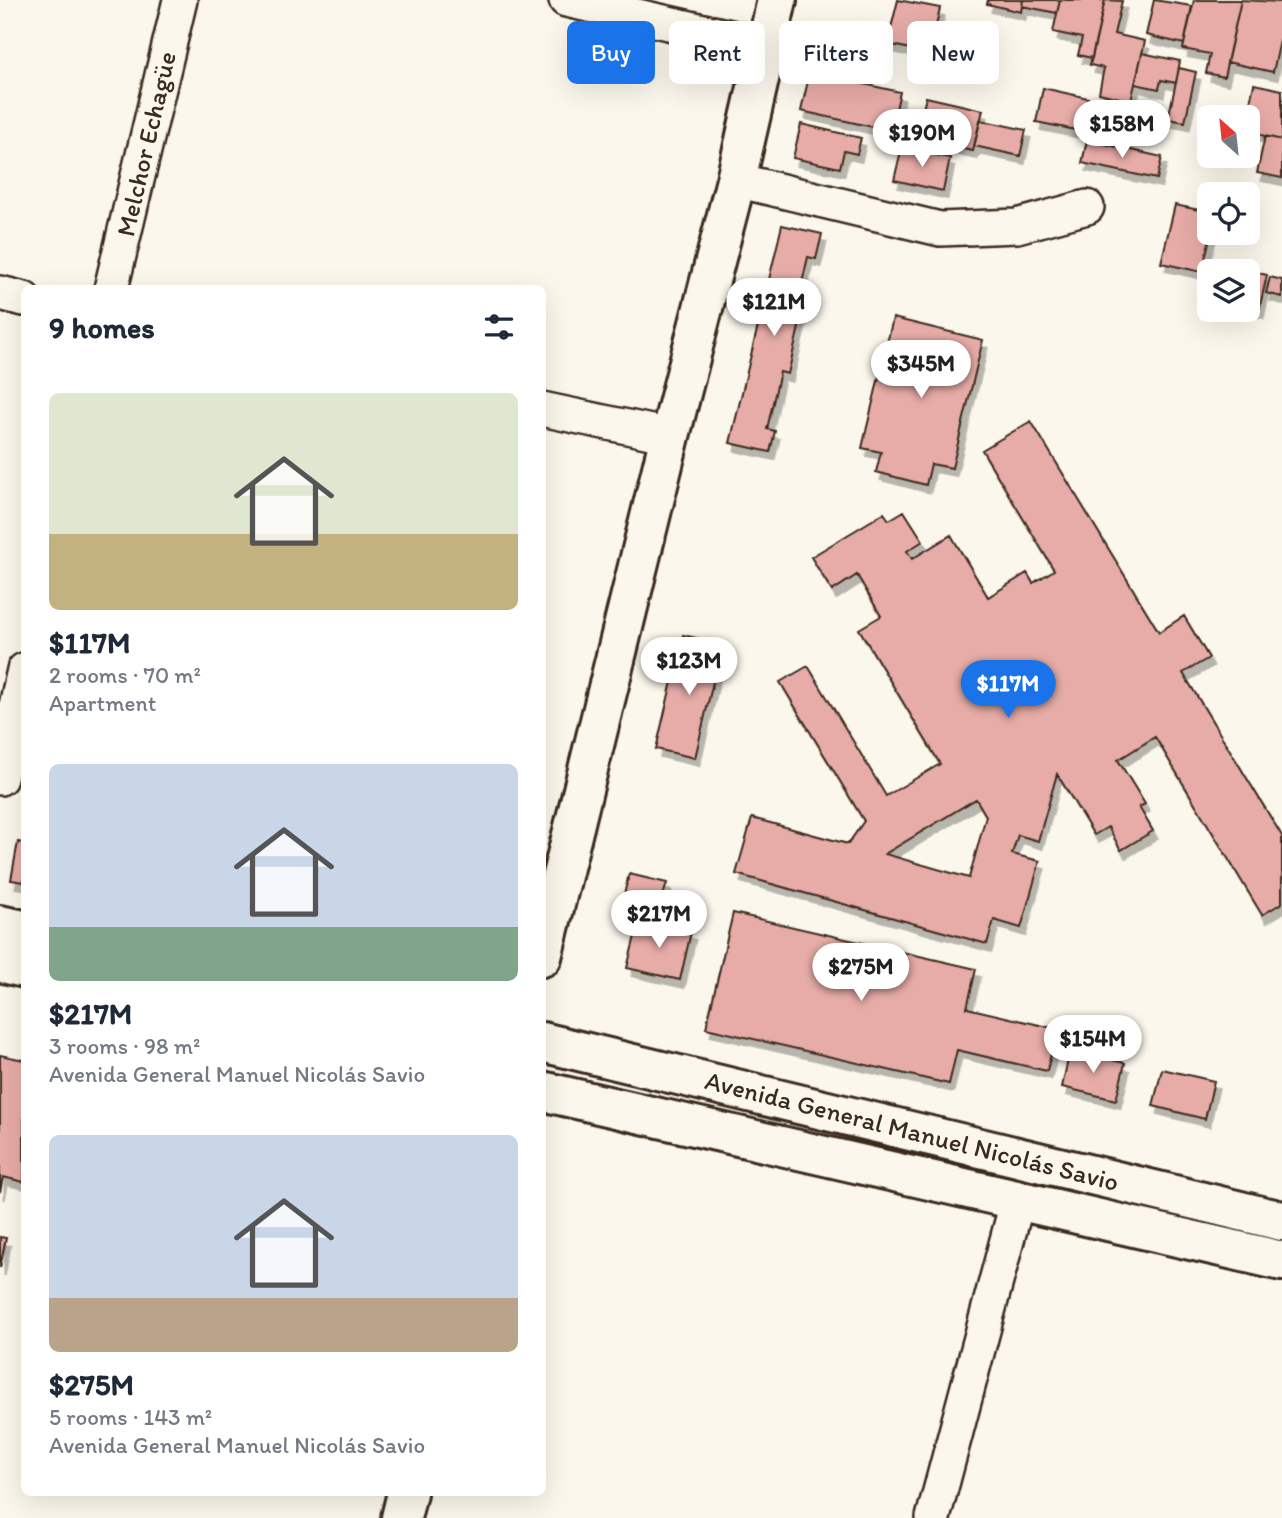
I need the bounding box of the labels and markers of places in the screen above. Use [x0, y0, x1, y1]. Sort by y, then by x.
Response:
pin: $158M [1073, 100, 1171, 160]
pin: $190M [873, 110, 971, 169]
pin: $121M [725, 278, 823, 338]
pin: $345M [872, 340, 970, 400]
pin: $123M [640, 638, 738, 697]
pin: $117M [959, 660, 1057, 720]
pin: $217M [610, 890, 708, 950]
pin: $275M [812, 944, 910, 1003]
pin: $154M [1044, 1016, 1142, 1075]

